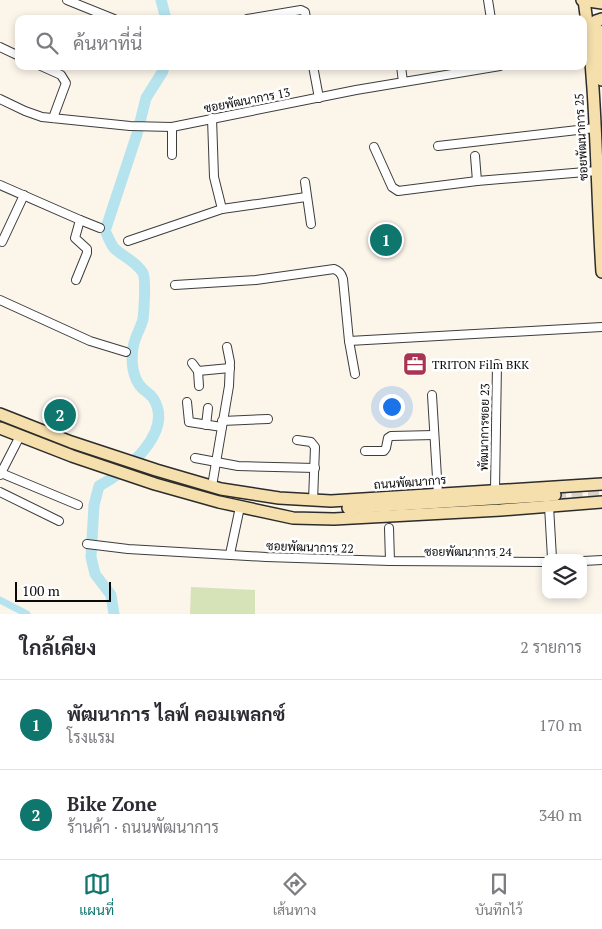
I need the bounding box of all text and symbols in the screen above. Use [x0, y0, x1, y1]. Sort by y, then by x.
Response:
search box [15, 15, 587, 70]
icon: search [33, 29, 61, 57]
text: ค้นหาที่นี่ [73, 30, 142, 55]
street label: ซอยพัฒนาการ 13 [203, 84, 291, 116]
street label: ซอยพัฒนาการ 25 [571, 93, 591, 181]
pin: 1 [370, 221, 402, 259]
office icon: TRITON Film BKK [402, 351, 428, 377]
place label: TRITON Film BKK [432, 357, 529, 372]
street label: พัฒนาการซอย 23 [476, 383, 492, 471]
your location [379, 394, 405, 420]
pin: 2 [44, 396, 76, 434]
street label: ถนนพัฒนาการ [373, 472, 447, 492]
street label: ซอยพัฒนาการ 22 [266, 538, 354, 556]
street label: ซอยพัฒนาการ 24 [424, 544, 512, 559]
map controls [542, 554, 587, 599]
button: layers [542, 554, 587, 599]
scale bar [15, 579, 111, 602]
text: 100 m [22, 581, 60, 600]
text: ใกล้เคียง [20, 633, 96, 661]
text: 2 รายการ [520, 636, 582, 658]
text: พัฒนาการ ไลฟ์ คอมเพลกซ์ [67, 701, 285, 726]
text: 1 [31, 714, 41, 736]
text: 170 m [539, 714, 582, 736]
text: โรงแรม [67, 726, 115, 748]
text: Bike Zone [67, 791, 157, 816]
text: 2 [31, 804, 41, 826]
text: 340 m [539, 804, 582, 826]
text: ร้านค้า · ถนนพัฒนาการ [67, 816, 219, 838]
tab: แผนที่ [79, 870, 114, 919]
tab: เส้นทาง [273, 870, 316, 919]
tab: บันทึกไว้ [475, 870, 523, 919]

